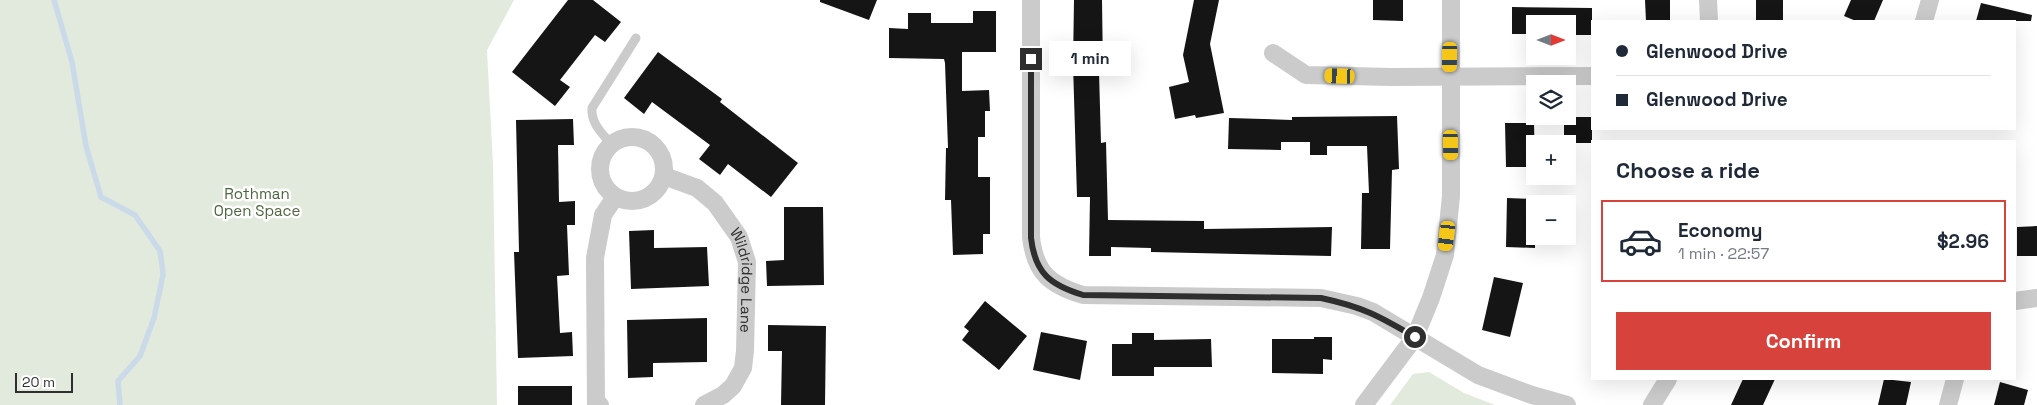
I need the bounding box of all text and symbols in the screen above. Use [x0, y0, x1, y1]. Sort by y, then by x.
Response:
north arrow [1526, 15, 1576, 65]
map controls [1526, 15, 1576, 245]
text: Glenwood Drive [1646, 39, 1788, 64]
callout: 1 min [1048, 42, 1131, 76]
car [1442, 42, 1457, 72]
route end [1020, 48, 1042, 70]
text: 1 min [1070, 48, 1110, 69]
car [1324, 68, 1355, 84]
button: layers [1526, 75, 1576, 125]
text: Glenwood Drive [1646, 87, 1788, 112]
car [1443, 130, 1458, 160]
button: + [1526, 135, 1576, 185]
text: Choose a ride [1616, 156, 1760, 184]
park label: Rothman Open Space [214, 184, 300, 220]
button: − [1526, 195, 1576, 245]
text: Economy [1678, 218, 1762, 243]
icon: car [1618, 219, 1663, 264]
car [1437, 220, 1456, 252]
street label: Wildridge Lane [726, 224, 757, 333]
text: $2.96 [1937, 229, 1989, 254]
text: 1 min · 22:57 [1678, 243, 1769, 264]
button: Confirm [1616, 312, 1991, 370]
route start [1404, 326, 1426, 348]
scale bar [15, 370, 72, 393]
text: 20 m [22, 373, 55, 391]

